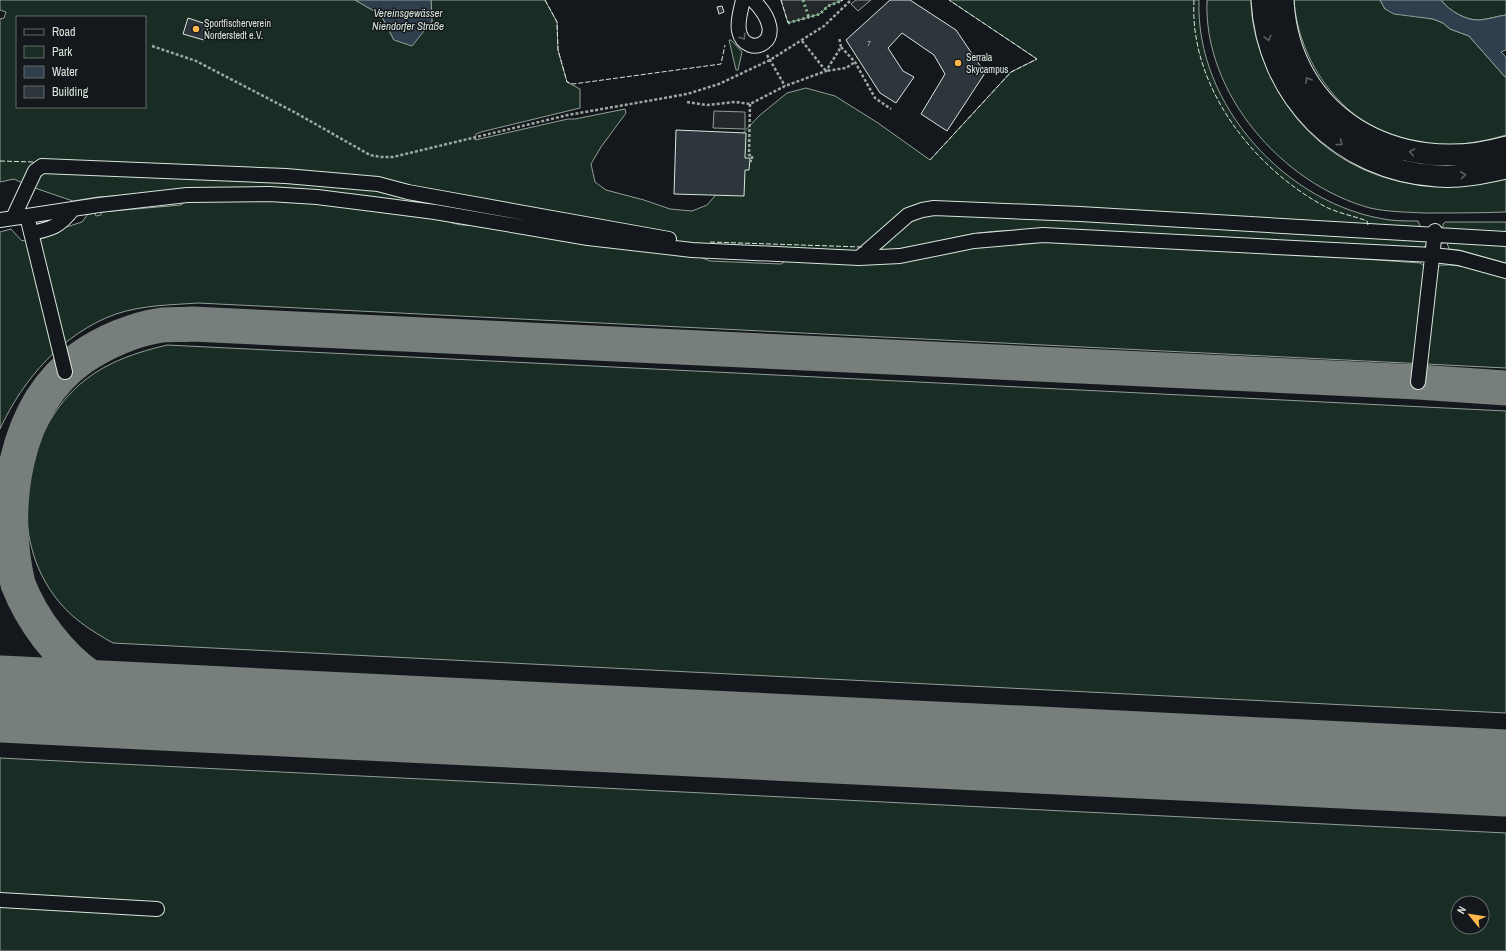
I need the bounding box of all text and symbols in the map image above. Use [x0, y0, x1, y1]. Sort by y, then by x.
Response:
water label: Vereinsgewässer Niendorfer Straße [372, 6, 444, 33]
legend [16, 16, 146, 108]
place label: Sportfischerverein Norderstedt e.V. [204, 17, 271, 42]
text: Road [52, 24, 76, 40]
marker: Sportfischerverein Norderstedt e.V. [191, 24, 201, 34]
one-way arrow [738, 33, 745, 40]
one-way arrow [1263, 35, 1271, 42]
house number: 7 [867, 38, 871, 48]
text: Park [52, 44, 72, 60]
place label: Serrala Skycampus [966, 51, 1008, 76]
marker: Serrala Skycampus [953, 58, 963, 68]
text: Water [52, 64, 79, 80]
one-way arrow [1306, 77, 1313, 84]
text: Building [52, 84, 89, 100]
one-way arrow [1336, 138, 1343, 145]
one-way arrow [1409, 149, 1415, 157]
one-way arrow [1460, 171, 1466, 180]
north arrow [1450, 895, 1490, 935]
text: N [1454, 904, 1469, 916]

